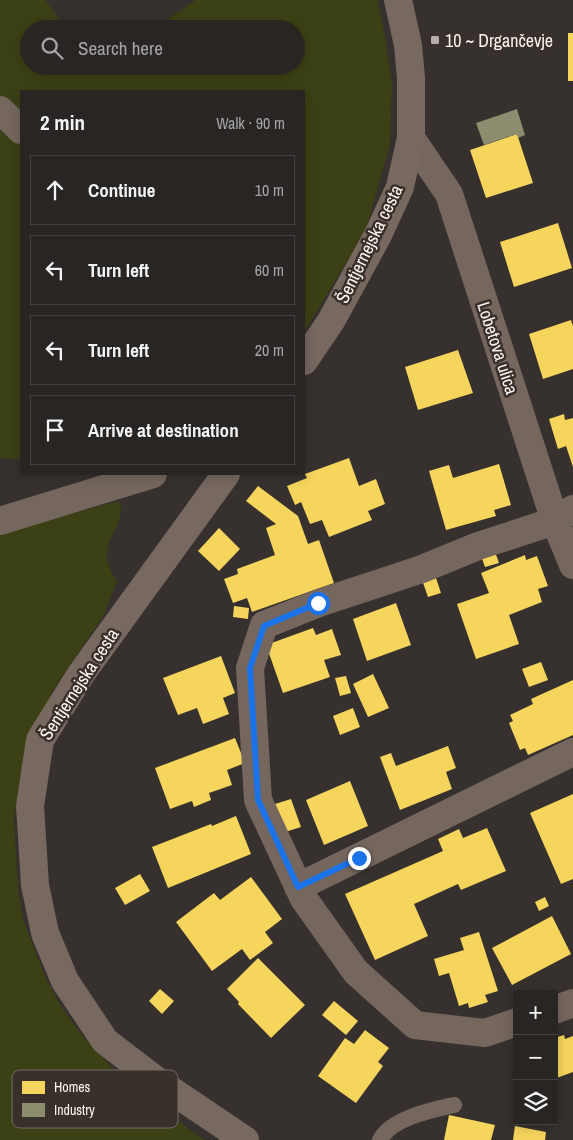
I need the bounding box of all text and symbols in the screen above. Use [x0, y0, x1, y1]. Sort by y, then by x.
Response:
search box [20, 20, 305, 75]
place label: 10 ~ Drgančevje [445, 28, 553, 53]
icon: search [38, 34, 66, 62]
marker: 10 ~ Drgančevje [429, 34, 441, 46]
text: Search here [78, 35, 163, 61]
text: 2 min [40, 108, 85, 137]
text: Walk · 90 m [216, 112, 285, 134]
icon: ahead [41, 176, 69, 204]
text: Continue [88, 177, 156, 203]
text: 10 m [255, 179, 284, 201]
street label: Šentjernejska cesta [330, 181, 408, 307]
icon: left [41, 256, 69, 284]
text: Turn left [88, 257, 149, 283]
text: 60 m [255, 259, 284, 281]
street label: Lobetova ulica [471, 298, 525, 398]
icon: left [41, 336, 69, 364]
text: Turn left [88, 337, 149, 363]
text: 20 m [255, 339, 284, 361]
icon: arrive [41, 416, 69, 444]
text: Arrive at destination [88, 417, 239, 443]
route start [307, 592, 330, 615]
street label: Šentjernejska cesta [33, 623, 125, 745]
route end [348, 847, 371, 870]
map controls [513, 990, 558, 1125]
button: + [513, 990, 558, 1035]
button: − [513, 1035, 558, 1080]
legend [12, 1070, 178, 1128]
text: Homes [54, 1078, 91, 1096]
button: layers [513, 1080, 558, 1125]
text: Industry [54, 1101, 95, 1119]

